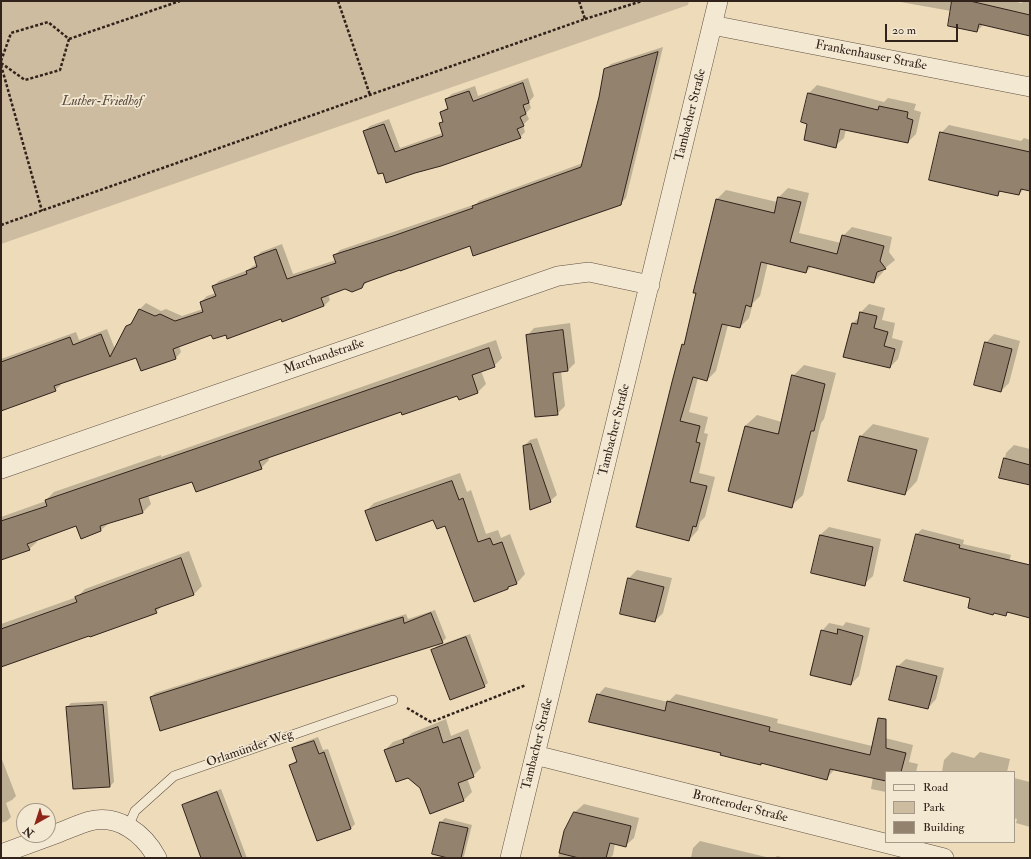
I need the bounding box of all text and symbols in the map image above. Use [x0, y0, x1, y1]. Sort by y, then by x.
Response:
scale bar [887, 16, 960, 42]
text: 20 m [892, 23, 916, 38]
street label: Frankenhauser Straße [814, 38, 928, 74]
street label: Tambacher Straße [672, 67, 710, 163]
park label: Luther-Friedhof [62, 94, 142, 110]
street label: Marchandstraße [282, 336, 366, 378]
street label: Tambacher Straße [596, 382, 634, 478]
street label: Tambacher Straße [519, 696, 557, 792]
street label: Orlamünder Weg [205, 727, 295, 771]
legend [885, 771, 1015, 843]
text: Road [923, 780, 948, 795]
street label: Brotteroder Straße [691, 788, 789, 826]
text: Park [923, 800, 945, 815]
north arrow [16, 803, 56, 843]
text: Building [923, 820, 964, 835]
text: N [21, 824, 37, 840]

